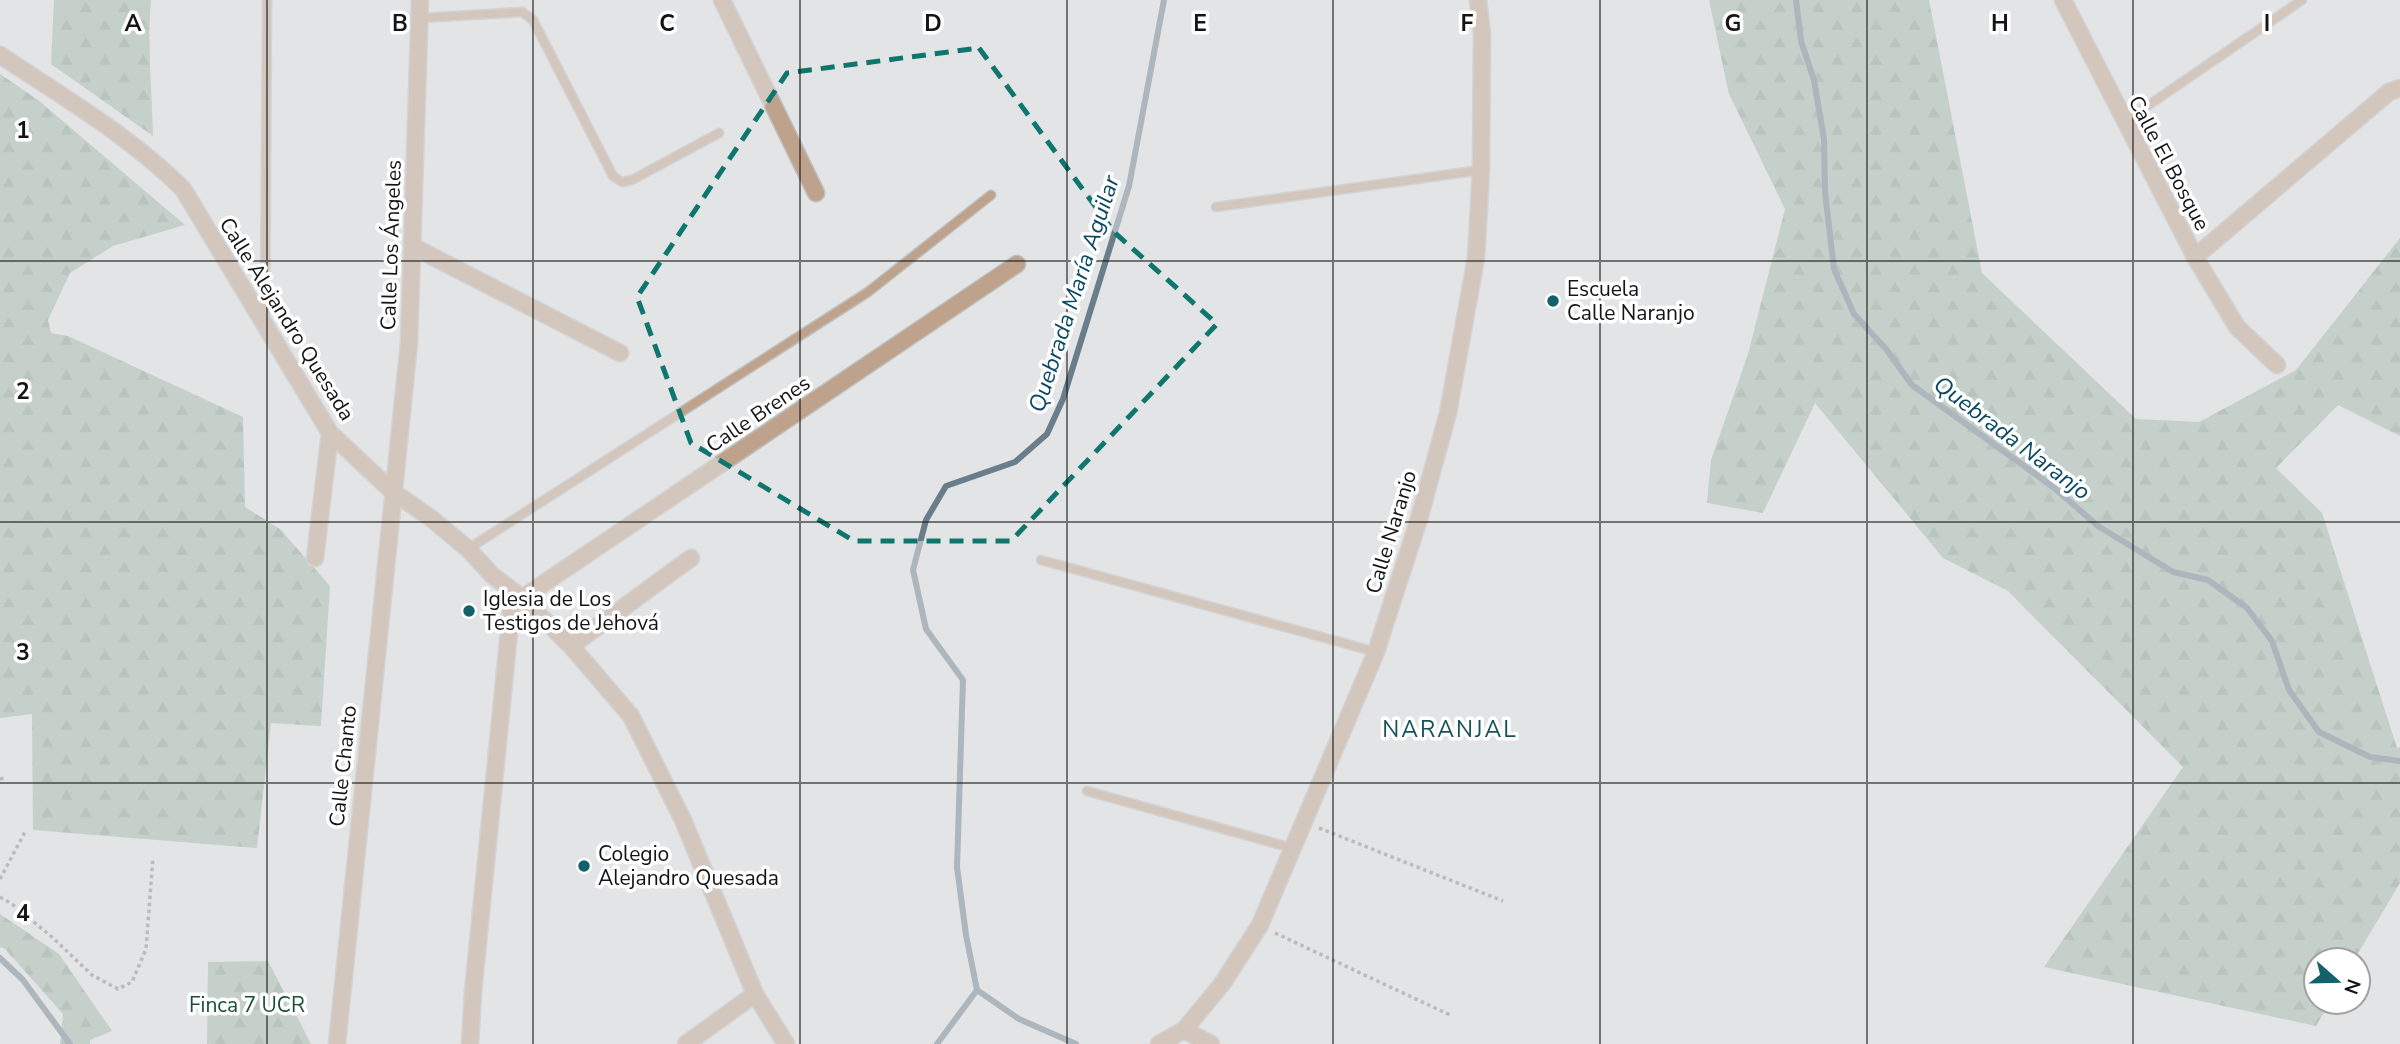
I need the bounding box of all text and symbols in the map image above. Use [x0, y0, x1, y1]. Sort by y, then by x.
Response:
text: A [124, 8, 142, 39]
text: B [392, 8, 408, 39]
text: C [659, 8, 675, 39]
text: D [924, 8, 942, 39]
text: E [1193, 8, 1207, 39]
text: F [1461, 8, 1474, 39]
text: G [1725, 8, 1741, 39]
text: H [1991, 8, 2009, 39]
text: I [2264, 8, 2270, 39]
street label: Calle El Bosque [2122, 91, 2216, 235]
text: 1 [16, 115, 30, 146]
street label: Calle Los Ángeles [374, 159, 408, 331]
water label: Quebrada María Aguilar [1021, 171, 1127, 416]
street label: Calle Alejandro Quesada [213, 212, 361, 426]
place label: Escuela Calle Naranjo [1567, 275, 1695, 327]
marker: Escuela Calle Naranjo [1545, 293, 1561, 309]
street label: Calle Brenes [701, 369, 815, 459]
water label: Quebrada Naranjo [1927, 369, 2097, 507]
text: 2 [16, 376, 30, 407]
street label: Calle Naranjo [1359, 467, 1423, 597]
place label: Iglesia de Los Testigos de Jehová [483, 585, 659, 637]
marker: Iglesia de Los Testigos de Jehová [461, 603, 477, 619]
text: 3 [16, 637, 30, 668]
street label: Calle Chanto [323, 704, 363, 828]
district label: NARANJAL [1382, 714, 1518, 745]
place label: Colegio Alejandro Quesada [598, 840, 779, 892]
marker: Colegio Alejandro Quesada [576, 858, 592, 874]
text: 4 [16, 898, 30, 929]
north arrow [2302, 946, 2372, 1016]
text: N [2337, 975, 2367, 998]
park label: Finca 7 UCR [189, 991, 305, 1019]

